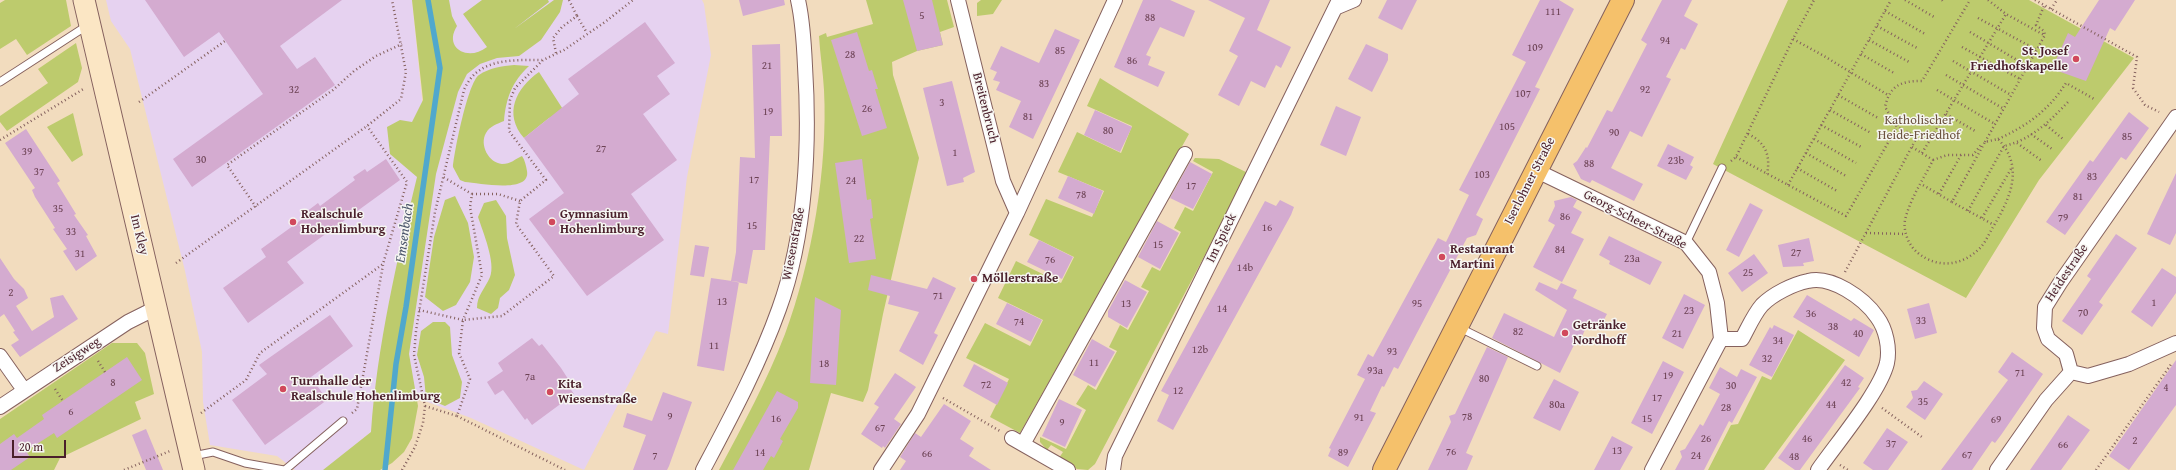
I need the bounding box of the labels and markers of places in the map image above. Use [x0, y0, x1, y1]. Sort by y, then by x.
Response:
place label: St. Josef Friedhofskapelle [1970, 44, 2068, 75]
marker: St. Josef Friedhofskapelle [2071, 54, 2081, 64]
place label: Realschule Hohenlimburg [301, 207, 385, 238]
place label: Gymnasium Hohenlimburg [560, 207, 644, 238]
marker: Realschule Hohenlimburg [288, 217, 298, 227]
marker: Gymnasium Hohenlimburg [547, 217, 557, 227]
place label: Restaurant Martini [1450, 242, 1514, 273]
marker: Restaurant Martini [1437, 252, 1447, 262]
place label: Möllerstraße [982, 271, 1058, 287]
marker: Möllerstraße [969, 274, 979, 284]
place label: Getränke Nordhoff [1573, 318, 1626, 349]
marker: Getränke Nordhoff [1560, 328, 1570, 338]
place label: Turnhalle der Realschule Hohenlimburg [291, 374, 440, 405]
place label: Kita Wiesenstraße [558, 377, 637, 408]
marker: Turnhalle der Realschule Hohenlimburg [278, 384, 288, 394]
marker: Kita Wiesenstraße [545, 387, 555, 397]

